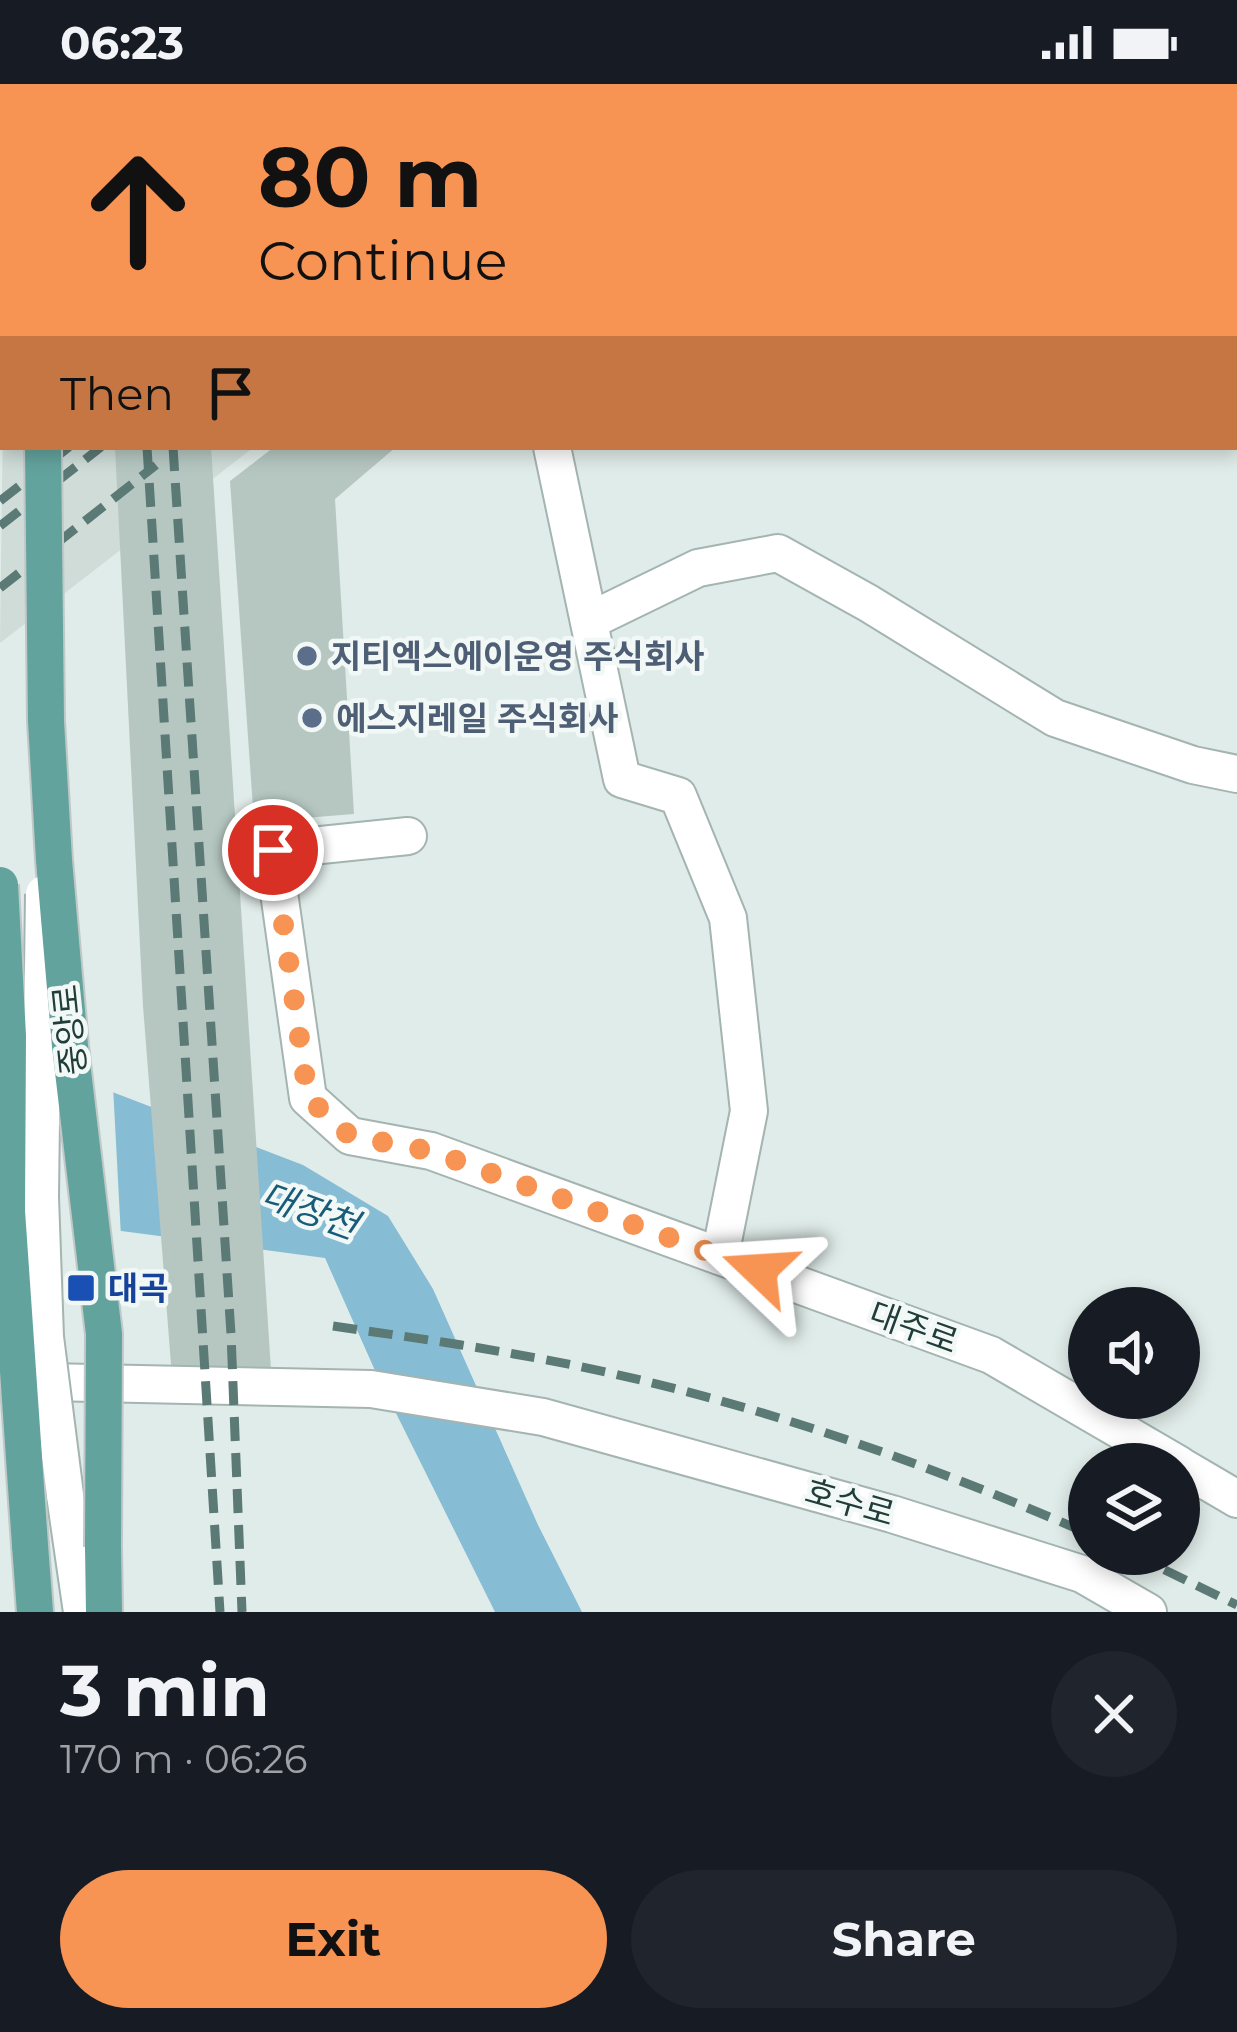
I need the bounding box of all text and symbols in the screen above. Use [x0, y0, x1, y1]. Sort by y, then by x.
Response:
text: 06:23 [60, 15, 184, 70]
text: 80 m [258, 126, 482, 228]
icon: ahead [60, 132, 216, 288]
text: Continue [258, 228, 507, 294]
icon: arrive [198, 360, 264, 426]
text: Then [60, 366, 174, 421]
place label: 지티엑스에이운영 주식회사 [331, 636, 705, 676]
marker: 지티엑스에이운영 주식회사 [294, 643, 320, 669]
place label: 에스지레일 주식회사 [336, 698, 619, 738]
marker: 에스지레일 주식회사 [299, 705, 325, 731]
pin [222, 799, 324, 901]
icon: arrive [240, 817, 306, 883]
street label: 중앙로 [44, 983, 94, 1077]
water label: 대장천 [256, 1172, 368, 1249]
position arrow [696, 1207, 822, 1333]
place label: 대곡 [108, 1268, 169, 1308]
marker: 대곡 [65, 1272, 97, 1304]
map controls [1068, 1287, 1200, 1575]
button: sound [1068, 1287, 1200, 1419]
street label: 대주로 [864, 1293, 964, 1361]
button: layers [1068, 1443, 1200, 1575]
street label: 호수로 [801, 1470, 899, 1534]
text: 3 min [60, 1646, 270, 1734]
button: close [1051, 1651, 1177, 1777]
text: 170 m · 06:26 [60, 1735, 308, 1783]
button: Exit [60, 1870, 607, 2008]
button: Share [631, 1870, 1177, 2008]

